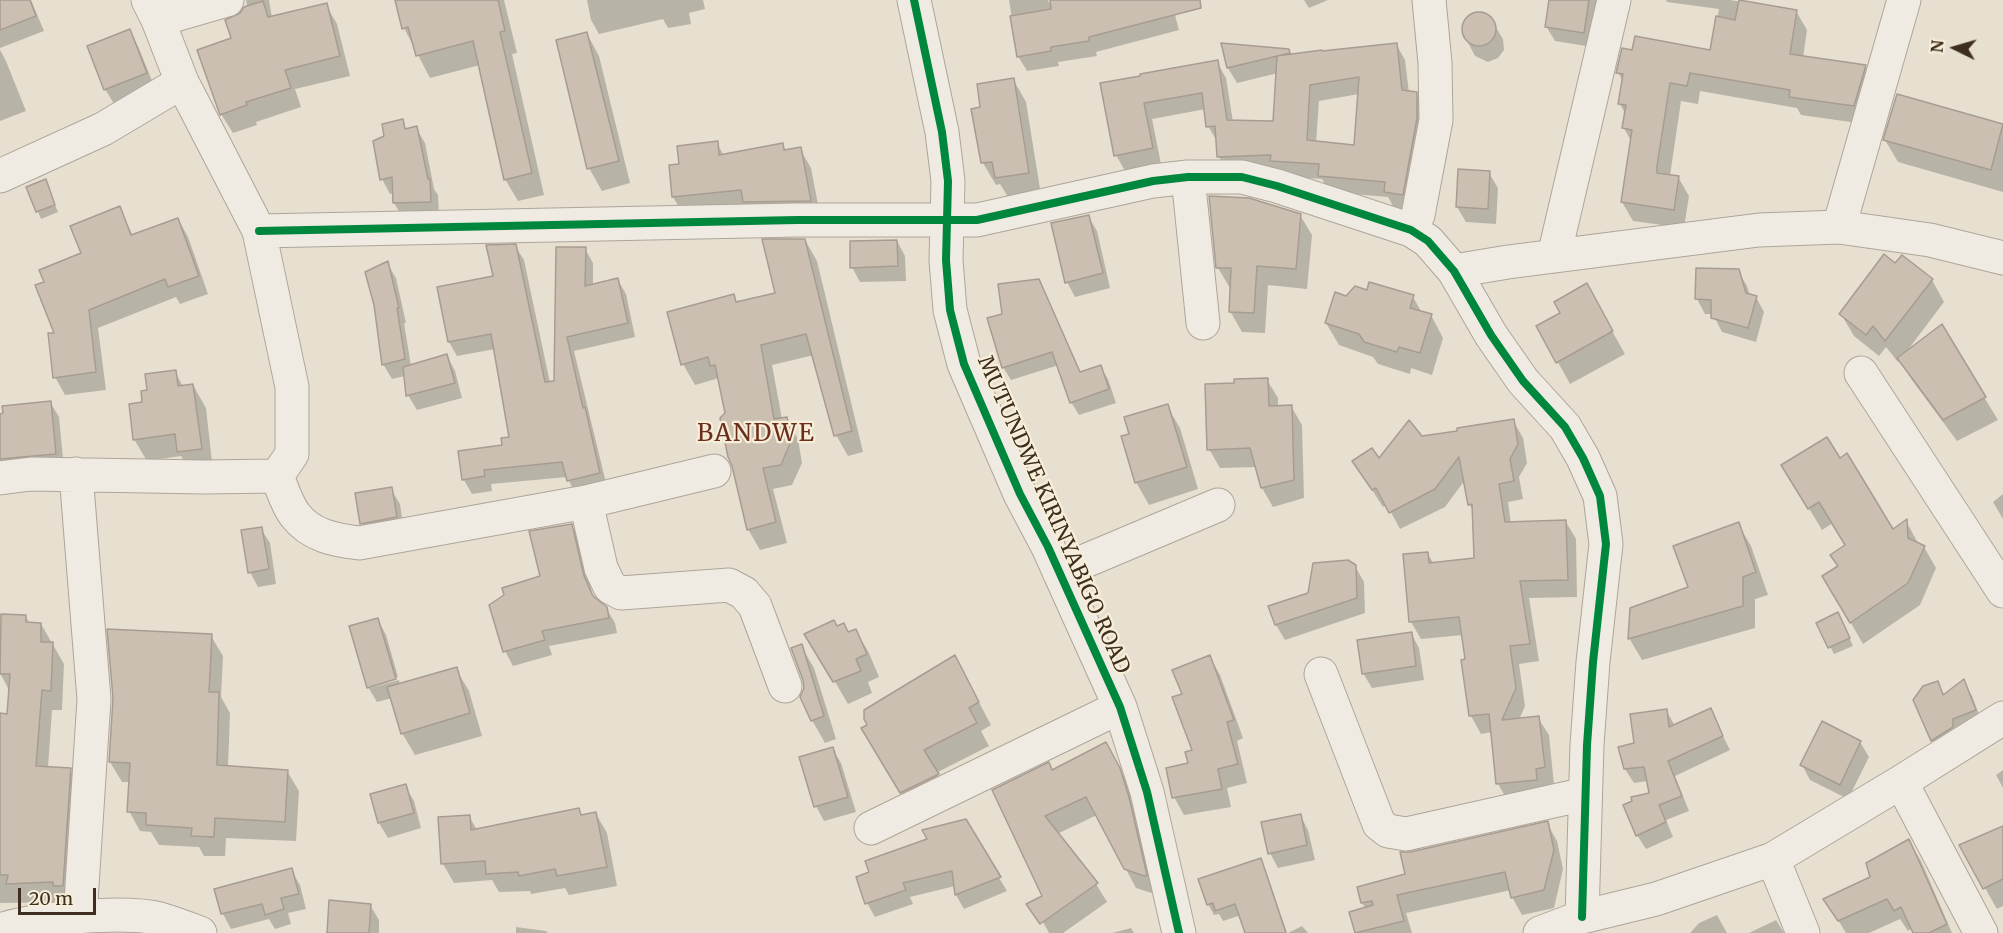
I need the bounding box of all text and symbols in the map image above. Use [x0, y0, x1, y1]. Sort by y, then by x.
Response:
north arrow [1925, 18, 1985, 78]
text: N [1927, 39, 1948, 54]
street label: MUTUNDWE KIRINYABIGO ROAD [971, 352, 1135, 678]
district label: BANDWE [697, 420, 815, 448]
scale bar [21, 876, 99, 914]
text: 20 m [29, 887, 73, 910]

